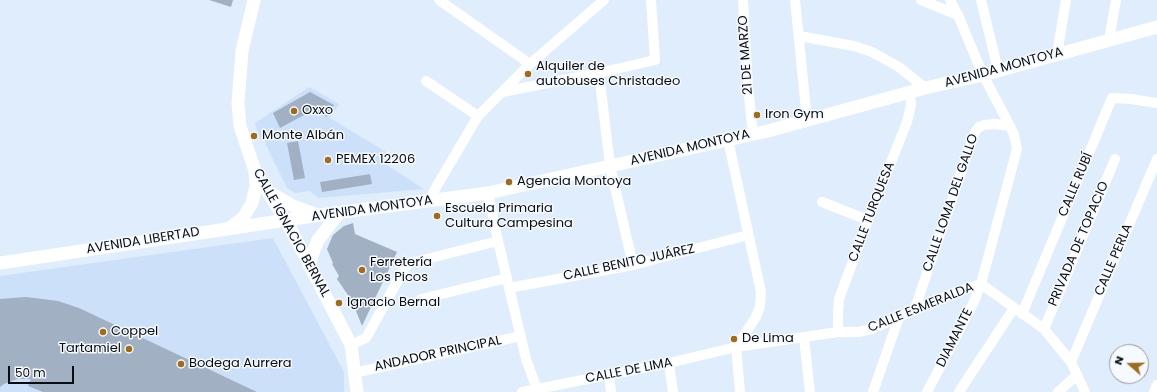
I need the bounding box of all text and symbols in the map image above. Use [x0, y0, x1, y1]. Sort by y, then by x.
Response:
street label: 21 DE MARZO [735, 15, 757, 95]
street label: AVENIDA MONTOYA [943, 45, 1065, 91]
place label: Alquiler de autobuses Christadeo [536, 59, 680, 90]
marker: Alquiler de autobuses Christadeo [523, 69, 533, 79]
place label: Oxxo [302, 103, 333, 119]
marker: Oxxo [289, 106, 299, 116]
place label: Iron Gym [765, 107, 824, 123]
marker: Iron Gym [752, 110, 762, 120]
street label: AVENIDA MONTOYA [629, 127, 751, 169]
place label: Monte Albán [262, 128, 344, 144]
marker: Monte Albán [249, 131, 259, 141]
street label: CALLE LOMA DEL GALLO [920, 132, 982, 274]
street label: CALLE RUBÍ [1056, 151, 1096, 219]
place label: PEMEX 12206 [336, 152, 415, 168]
marker: PEMEX 12206 [323, 155, 333, 165]
street label: CALLE TURQUESA [846, 160, 898, 264]
street label: CALLE IGNACIO BERNAL [249, 166, 333, 300]
place label: Agencia Montoya [517, 174, 631, 190]
marker: Agencia Montoya [504, 177, 514, 187]
street label: PRIVADA DE TOPACIO [1046, 179, 1112, 309]
street label: AVENIDA MONTOYA [310, 193, 434, 225]
place label: Escuela Primaria Cultura Campesina [445, 201, 573, 232]
marker: Escuela Primaria Cultura Campesina [432, 211, 442, 221]
street label: CALLE PERLA [1092, 222, 1136, 298]
street label: AVENIDA LIBERTAD [85, 224, 201, 258]
street label: CALLE BENITO JUÁREZ [562, 241, 696, 285]
place label: Ferretería Los Picos [370, 255, 432, 286]
marker: Ferretería Los Picos [357, 265, 367, 275]
street label: CALLE ESMERALDA [866, 280, 976, 336]
place label: Ignacio Bernal [347, 295, 440, 311]
marker: Ignacio Bernal [334, 298, 344, 308]
street label: DIAMANTE [934, 306, 976, 370]
place label: Coppel [111, 324, 158, 340]
marker: Coppel [98, 327, 108, 337]
place label: De Lima [742, 331, 794, 347]
street label: ANDADOR PRINCIPAL [373, 333, 503, 375]
marker: De Lima [729, 334, 739, 344]
place label: Tartamiel [59, 341, 121, 357]
marker: Tartamiel [124, 344, 134, 354]
north arrow [1109, 344, 1149, 384]
text: N [1110, 354, 1128, 367]
street label: CALLE DE LIMA [584, 355, 674, 387]
place label: Bodega Aurrera [189, 356, 292, 372]
scale bar [10, 358, 76, 384]
marker: Bodega Aurrera [176, 359, 186, 369]
text: 50 m [15, 364, 46, 381]

